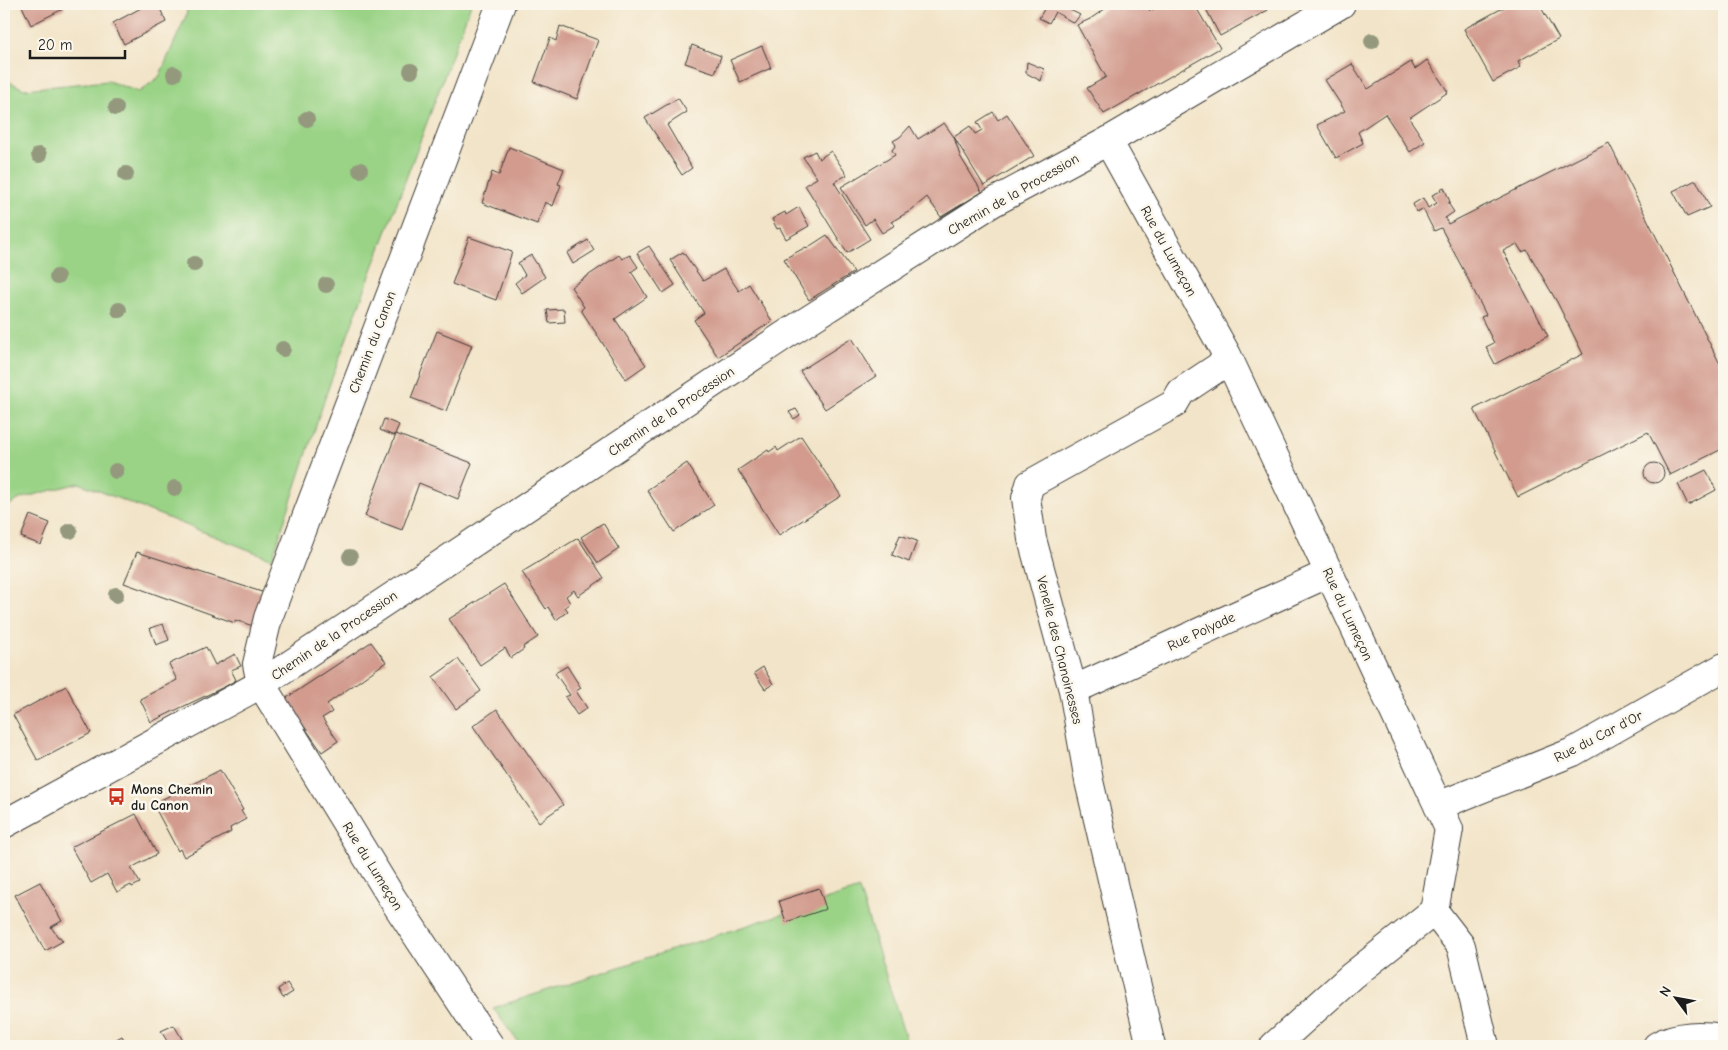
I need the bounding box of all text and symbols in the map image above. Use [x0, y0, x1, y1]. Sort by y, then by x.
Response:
scale bar [30, 28, 125, 60]
text: 20 m [38, 36, 72, 54]
street label: Chemin de la Procession [945, 150, 1082, 239]
street label: Rue du Lumeçon [1137, 203, 1200, 299]
street label: Chemin du Canon [345, 289, 400, 396]
street label: Chemin de la Procession [605, 363, 738, 460]
street label: Rue du Lumeçon [1319, 565, 1377, 664]
street label: Venelle des Chanoinesses [1033, 574, 1086, 726]
street label: Chemin de la Procession [268, 587, 401, 684]
street label: Rue Polyade [1165, 608, 1238, 655]
street label: Rue du Car d'Or [1551, 707, 1646, 766]
place label: Mons Chemin du Canon [131, 781, 213, 814]
bus stop icon: Mons Chemin du Canon [107, 787, 127, 807]
street label: Rue du Lumeçon [339, 819, 407, 914]
north arrow [1650, 972, 1700, 1022]
text: N [1656, 983, 1675, 1000]

